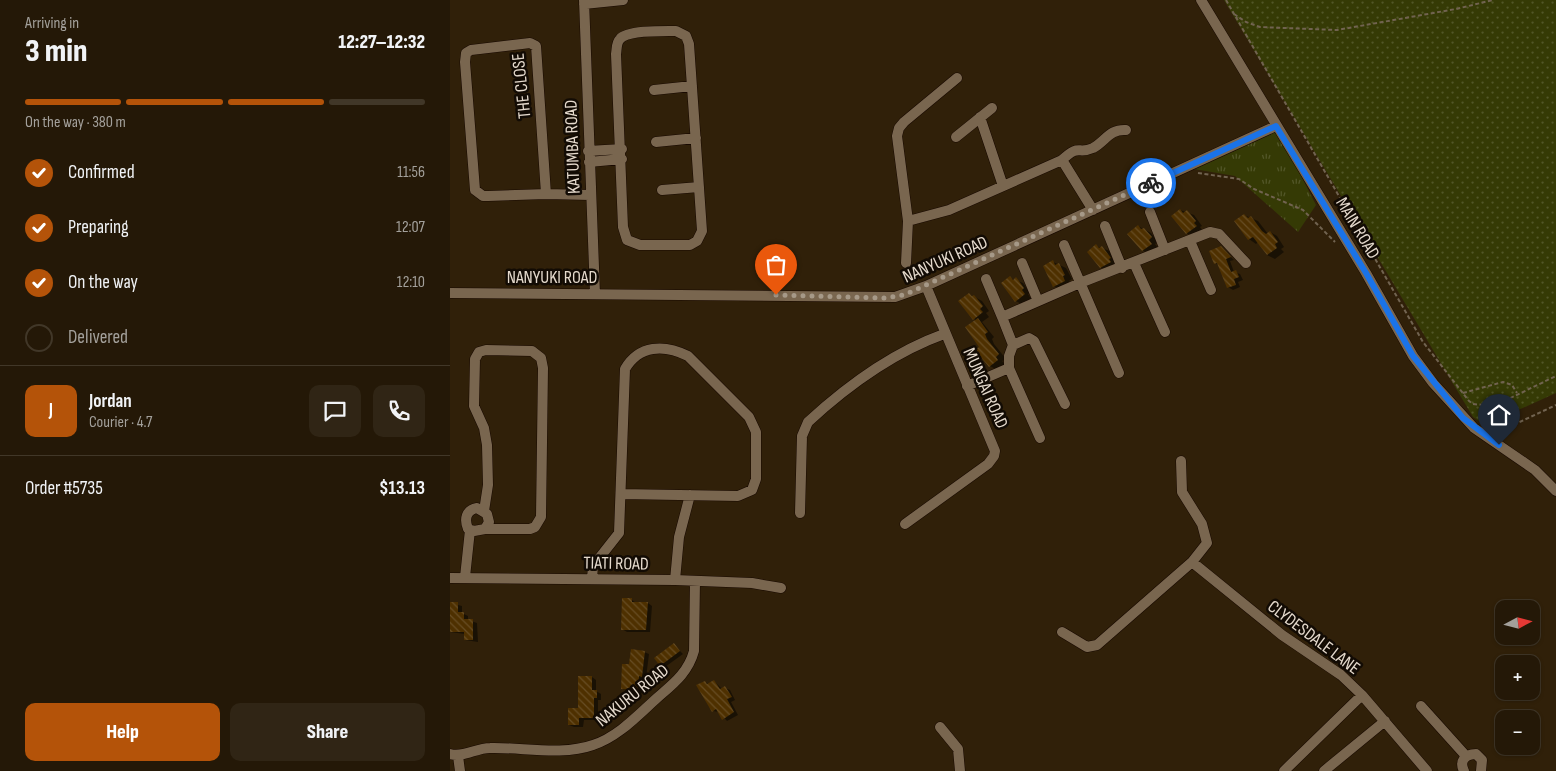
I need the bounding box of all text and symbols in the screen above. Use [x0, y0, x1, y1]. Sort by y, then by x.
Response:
text: Arriving in [25, 14, 79, 33]
text: 12:27–12:32 [338, 31, 425, 54]
text: 3 min [25, 32, 87, 71]
street label: THE CLOSE [508, 52, 535, 120]
street label: KATUMBA ROAD [560, 100, 585, 194]
text: On the way · 380 m [25, 113, 126, 132]
courier [1126, 158, 1176, 208]
icon: check [25, 159, 53, 187]
text: Confirmed [68, 161, 135, 184]
text: 11:56 [397, 163, 425, 182]
icon: bike [1137, 169, 1165, 197]
street label: MAIN ROAD [1331, 194, 1384, 263]
icon: check [25, 214, 53, 242]
text: Preparing [68, 216, 129, 239]
text: 12:07 [396, 218, 425, 237]
street label: NANYUKI ROAD [900, 231, 991, 287]
pin [755, 244, 797, 295]
icon: bag [762, 251, 790, 279]
street label: NANYUKI ROAD [507, 267, 597, 288]
icon: check [25, 269, 53, 297]
text: On the way [68, 271, 138, 294]
text: 12:10 [397, 273, 425, 292]
text: Delivered [68, 326, 128, 349]
street label: MUNGAI ROAD [959, 345, 1013, 432]
button: chat [309, 385, 361, 437]
button: phone [373, 385, 425, 437]
text: Jordan [89, 390, 132, 413]
pin [1478, 394, 1520, 445]
text: J [49, 399, 53, 422]
icon: home [1485, 401, 1513, 429]
text: Courier · 4.7 [89, 413, 152, 432]
text: Order #5735 [25, 477, 103, 500]
text: $13.13 [379, 477, 425, 500]
street label: TIATI ROAD [583, 552, 649, 575]
street label: CLYDESDALE LANE [1263, 596, 1364, 679]
north arrow [1495, 600, 1540, 645]
map controls [1495, 600, 1540, 755]
button: + [1495, 655, 1540, 700]
street label: NAKURU ROAD [592, 660, 673, 731]
button: Help [25, 703, 220, 761]
button: Share [230, 703, 425, 761]
button: − [1495, 710, 1540, 755]

